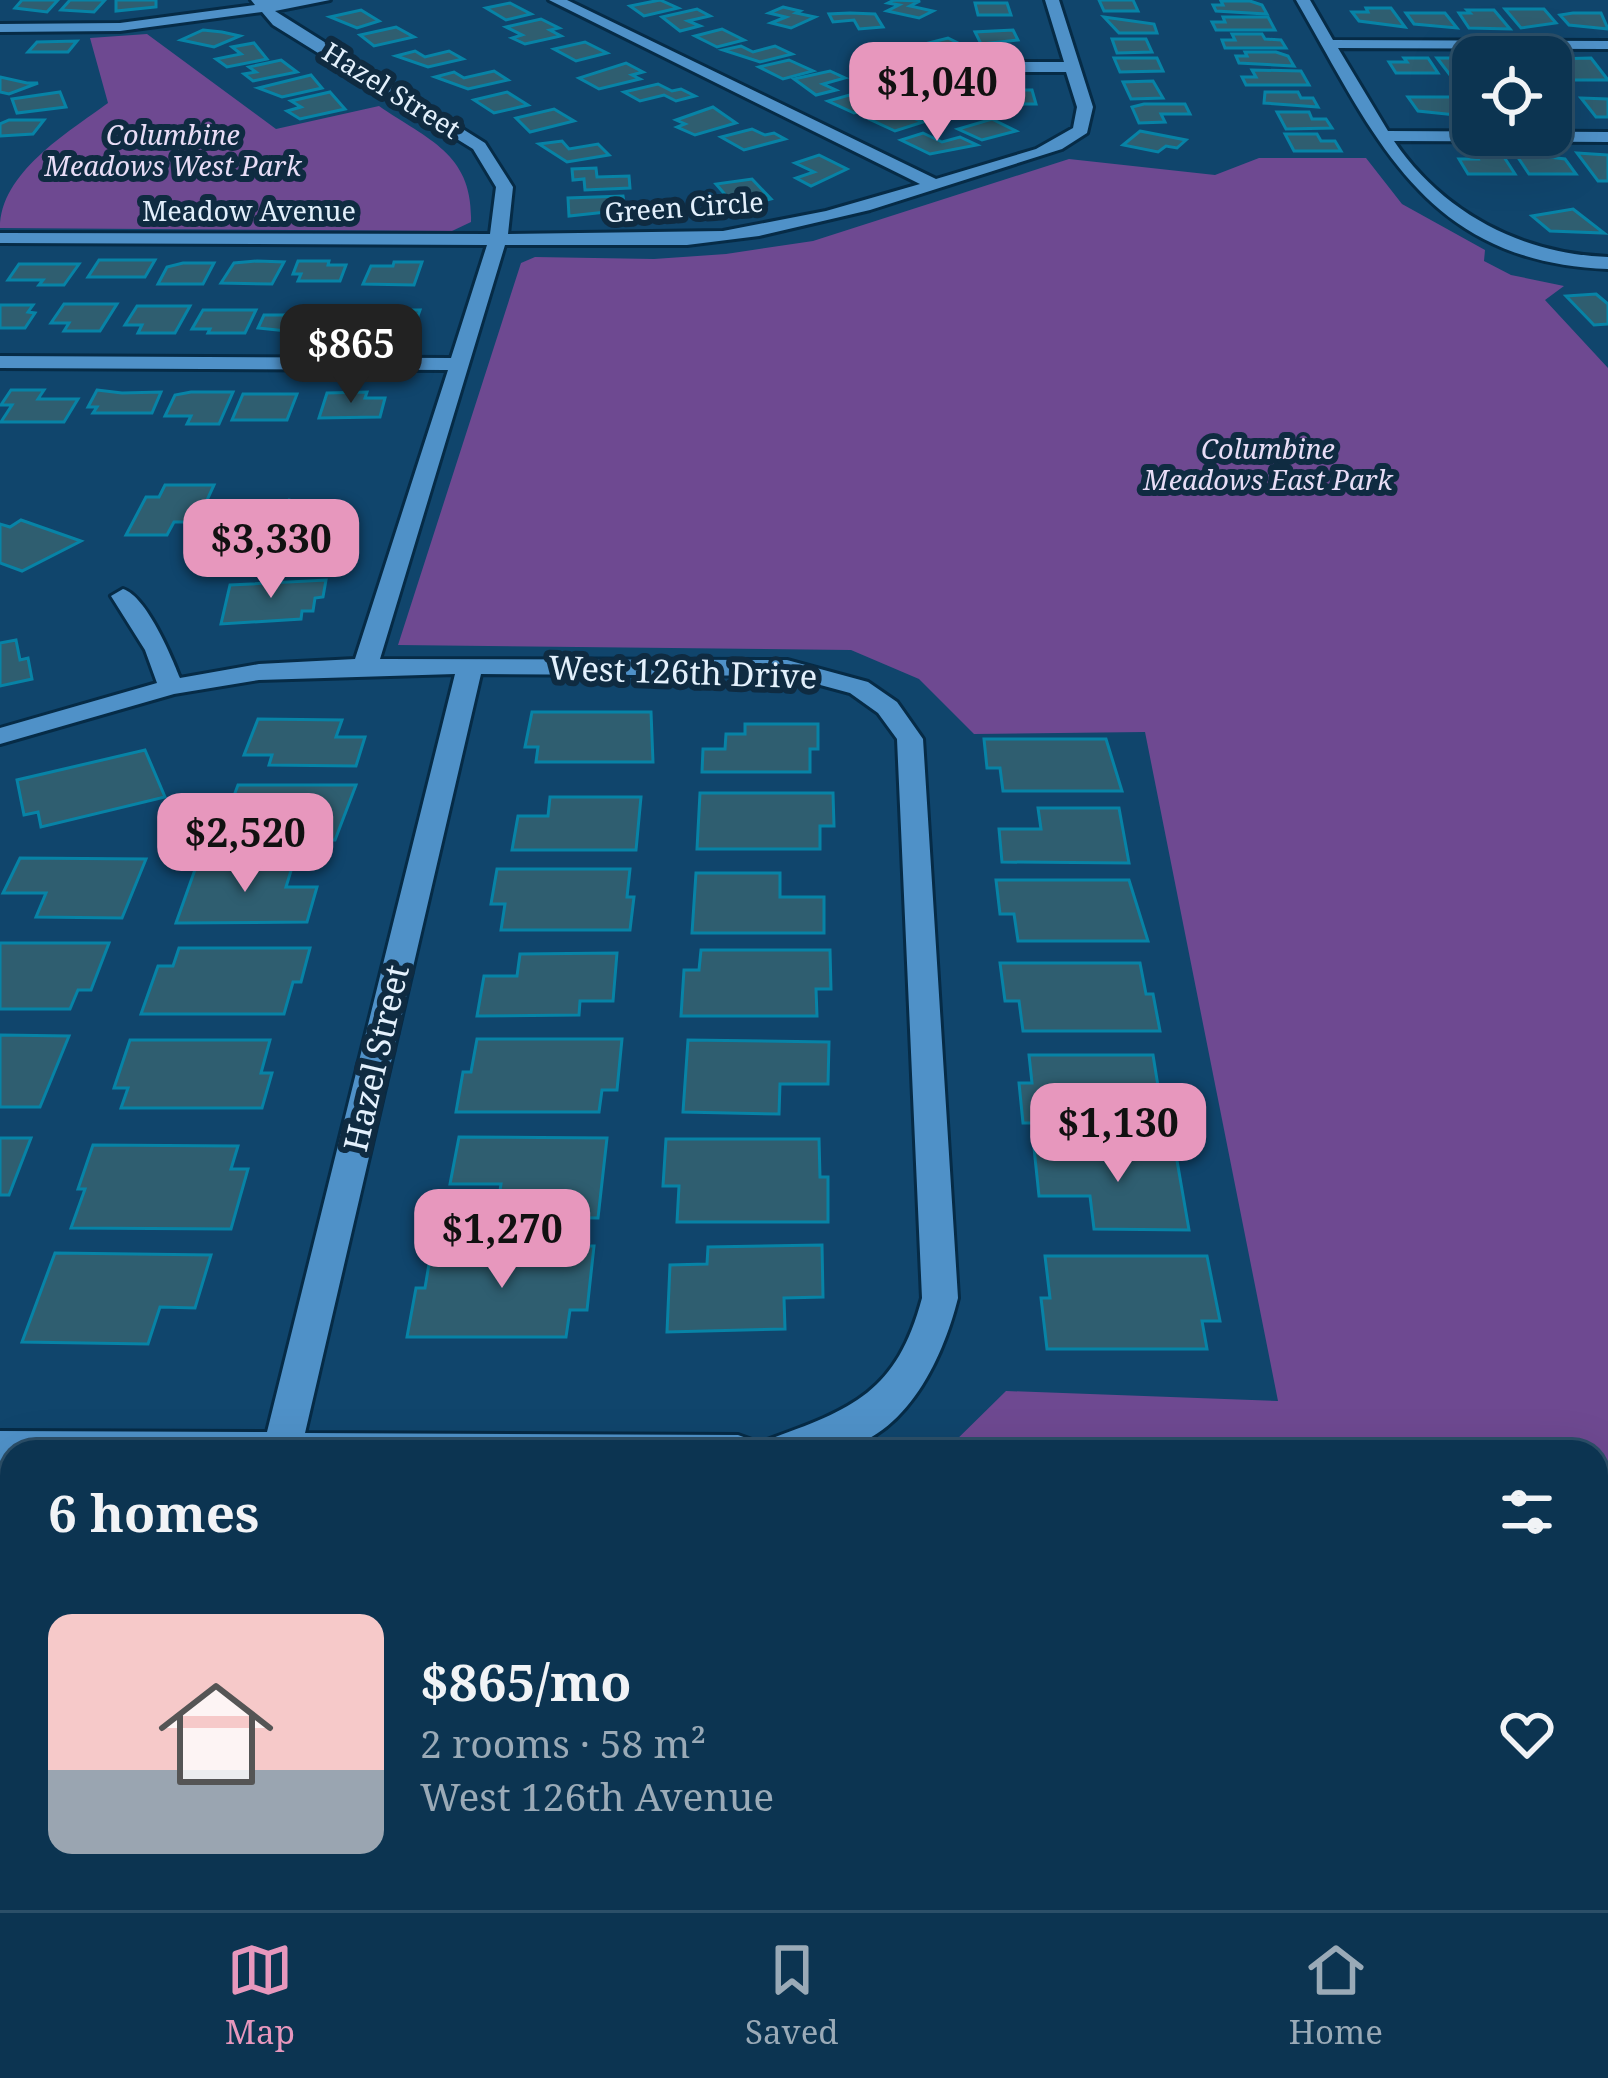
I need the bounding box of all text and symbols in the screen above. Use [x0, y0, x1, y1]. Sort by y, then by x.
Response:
street label: Hazel Street [316, 33, 468, 147]
map controls [1452, 36, 1572, 156]
button: locate [1452, 36, 1572, 156]
pin: $1,040 [839, 42, 1035, 144]
text: $1,040 [876, 54, 998, 107]
park label: Columbine Meadows West Park [44, 116, 303, 184]
street label: Green Circle [603, 182, 765, 231]
street label: Meadow Avenue [142, 192, 356, 229]
pin: $865 [280, 304, 422, 406]
text: $865 [307, 316, 395, 369]
park label: Columbine Meadows East Park [1142, 430, 1394, 498]
pin: $3,330 [173, 499, 369, 601]
text: $3,330 [210, 511, 332, 564]
street label: West 126th Drive [548, 644, 818, 699]
pin: $2,520 [147, 793, 343, 895]
text: $2,520 [184, 805, 306, 858]
street label: Hazel Street [332, 960, 419, 1156]
pin: $1,130 [1020, 1083, 1216, 1185]
text: $1,130 [1057, 1095, 1179, 1148]
pin: $1,270 [404, 1189, 600, 1291]
text: $1,270 [441, 1201, 563, 1254]
text: 6 homes [48, 1477, 259, 1547]
icon: filters [1494, 1479, 1560, 1545]
text: $865/mo [420, 1646, 632, 1716]
icon: home [144, 1662, 288, 1806]
icon: heart [1494, 1701, 1560, 1767]
text: 2 rooms · 58 m² [420, 1716, 706, 1769]
text: West 126th Avenue [420, 1769, 774, 1822]
tab: Map [225, 1937, 295, 2054]
tab: Saved [745, 1937, 839, 2054]
tab: Home [1289, 1937, 1383, 2054]

